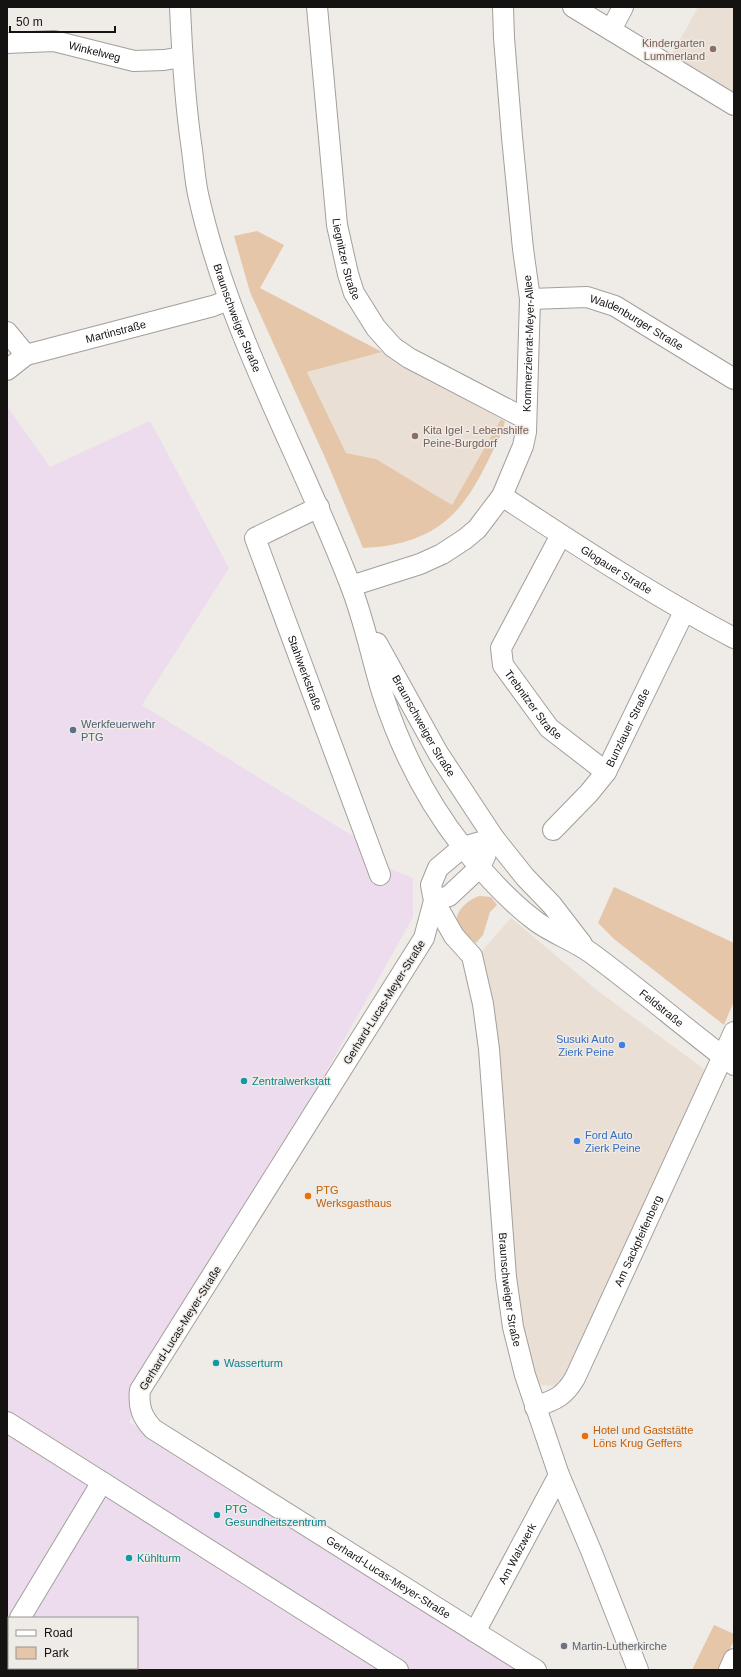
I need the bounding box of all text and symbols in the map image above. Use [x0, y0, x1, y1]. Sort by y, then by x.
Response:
scale bar [10, 8, 115, 34]
text: 50 m [16, 15, 43, 29]
place label: Kindergarten Lummerland [642, 37, 705, 62]
street label: Winkelweg [67, 39, 122, 63]
marker: Kindergarten Lummerland [708, 44, 718, 54]
street label: Liegnitzer Straße [330, 218, 363, 302]
street label: Braunschweiger Straße [211, 262, 263, 374]
street label: Kommerzienrat-Meyer-Allee [521, 275, 536, 412]
street label: Waldenburger Straße [589, 292, 685, 352]
street label: Martinstraße [84, 318, 147, 345]
place label: Kita Igel - Lebenshilfe Peine-Burgdorf [423, 424, 529, 449]
marker: Kita Igel - Lebenshilfe Peine-Burgdorf [410, 431, 420, 441]
street label: Glogauer Straße [579, 543, 654, 596]
street label: Stahlwerkstraße [286, 634, 325, 712]
street label: Trebnitzer Straße [502, 667, 564, 742]
street label: Braunschweiger Straße [390, 673, 458, 779]
street label: Bunzlauer Straße [603, 686, 652, 769]
place label: Werkfeuerwehr PTG [81, 718, 156, 743]
marker: Werkfeuerwehr PTG [68, 725, 78, 735]
street label: Gerhard-Lucas-Meyer-Straße [341, 938, 427, 1066]
street label: Feldstraße [637, 987, 686, 1029]
place label: Susuki Auto Zierk Peine [556, 1033, 614, 1058]
marker: Susuki Auto Zierk Peine [617, 1040, 627, 1050]
place label: Zentralwerkstatt [252, 1075, 330, 1087]
marker: Zentralwerkstatt [239, 1076, 249, 1086]
place label: Ford Auto Zierk Peine [585, 1129, 641, 1154]
marker: Ford Auto Zierk Peine [572, 1136, 582, 1146]
place label: PTG Werksgasthaus [316, 1184, 392, 1209]
marker: PTG Werksgasthaus [303, 1191, 313, 1201]
street label: Am Sackpfeifenberg [612, 1193, 664, 1288]
street label: Braunschweiger Straße [497, 1232, 524, 1348]
street label: Gerhard-Lucas-Meyer-Straße [137, 1264, 223, 1392]
place label: Wasserturm [224, 1357, 283, 1369]
marker: Wasserturm [211, 1358, 221, 1368]
place label: Hotel und Gaststätte Löns Krug Geffers [593, 1424, 693, 1449]
marker: Hotel und Gaststätte Löns Krug Geffers [580, 1431, 590, 1441]
place label: PTG Gesundheitszentrum [225, 1503, 327, 1528]
marker: PTG Gesundheitszentrum [212, 1510, 222, 1520]
street label: Am Walzwerk [496, 1521, 538, 1586]
street label: Gerhard-Lucas-Meyer-Straße [324, 1534, 453, 1621]
place label: Kühlturm [137, 1552, 181, 1564]
marker: Kühlturm [124, 1553, 134, 1563]
legend [8, 1617, 138, 1669]
text: Road [44, 1626, 73, 1640]
place label: Martin-Lutherkirche [572, 1640, 667, 1652]
marker: Martin-Lutherkirche [559, 1641, 569, 1651]
text: Park [44, 1646, 70, 1660]

